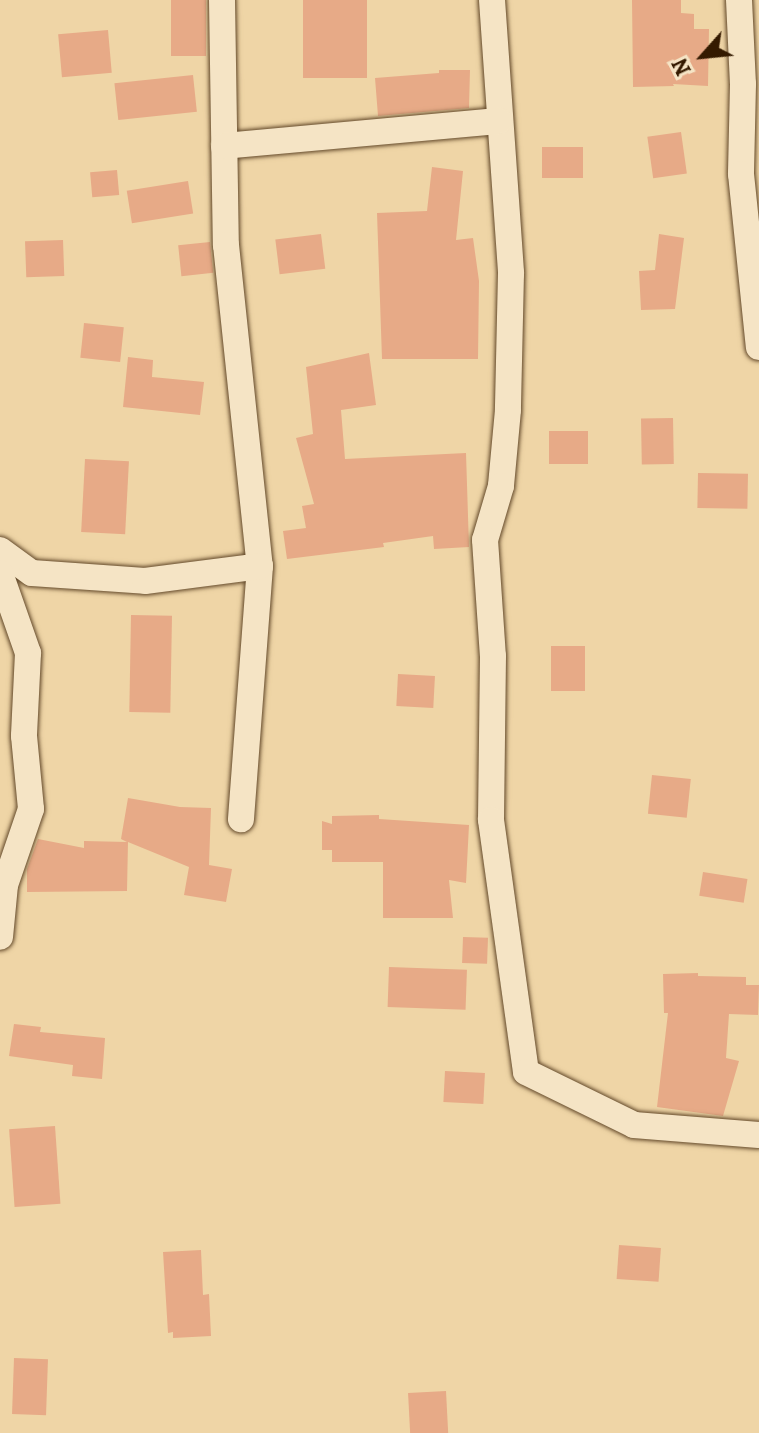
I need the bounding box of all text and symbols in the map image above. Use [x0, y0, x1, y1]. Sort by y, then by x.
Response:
north arrow [663, 16, 743, 96]
text: N [665, 53, 699, 81]

